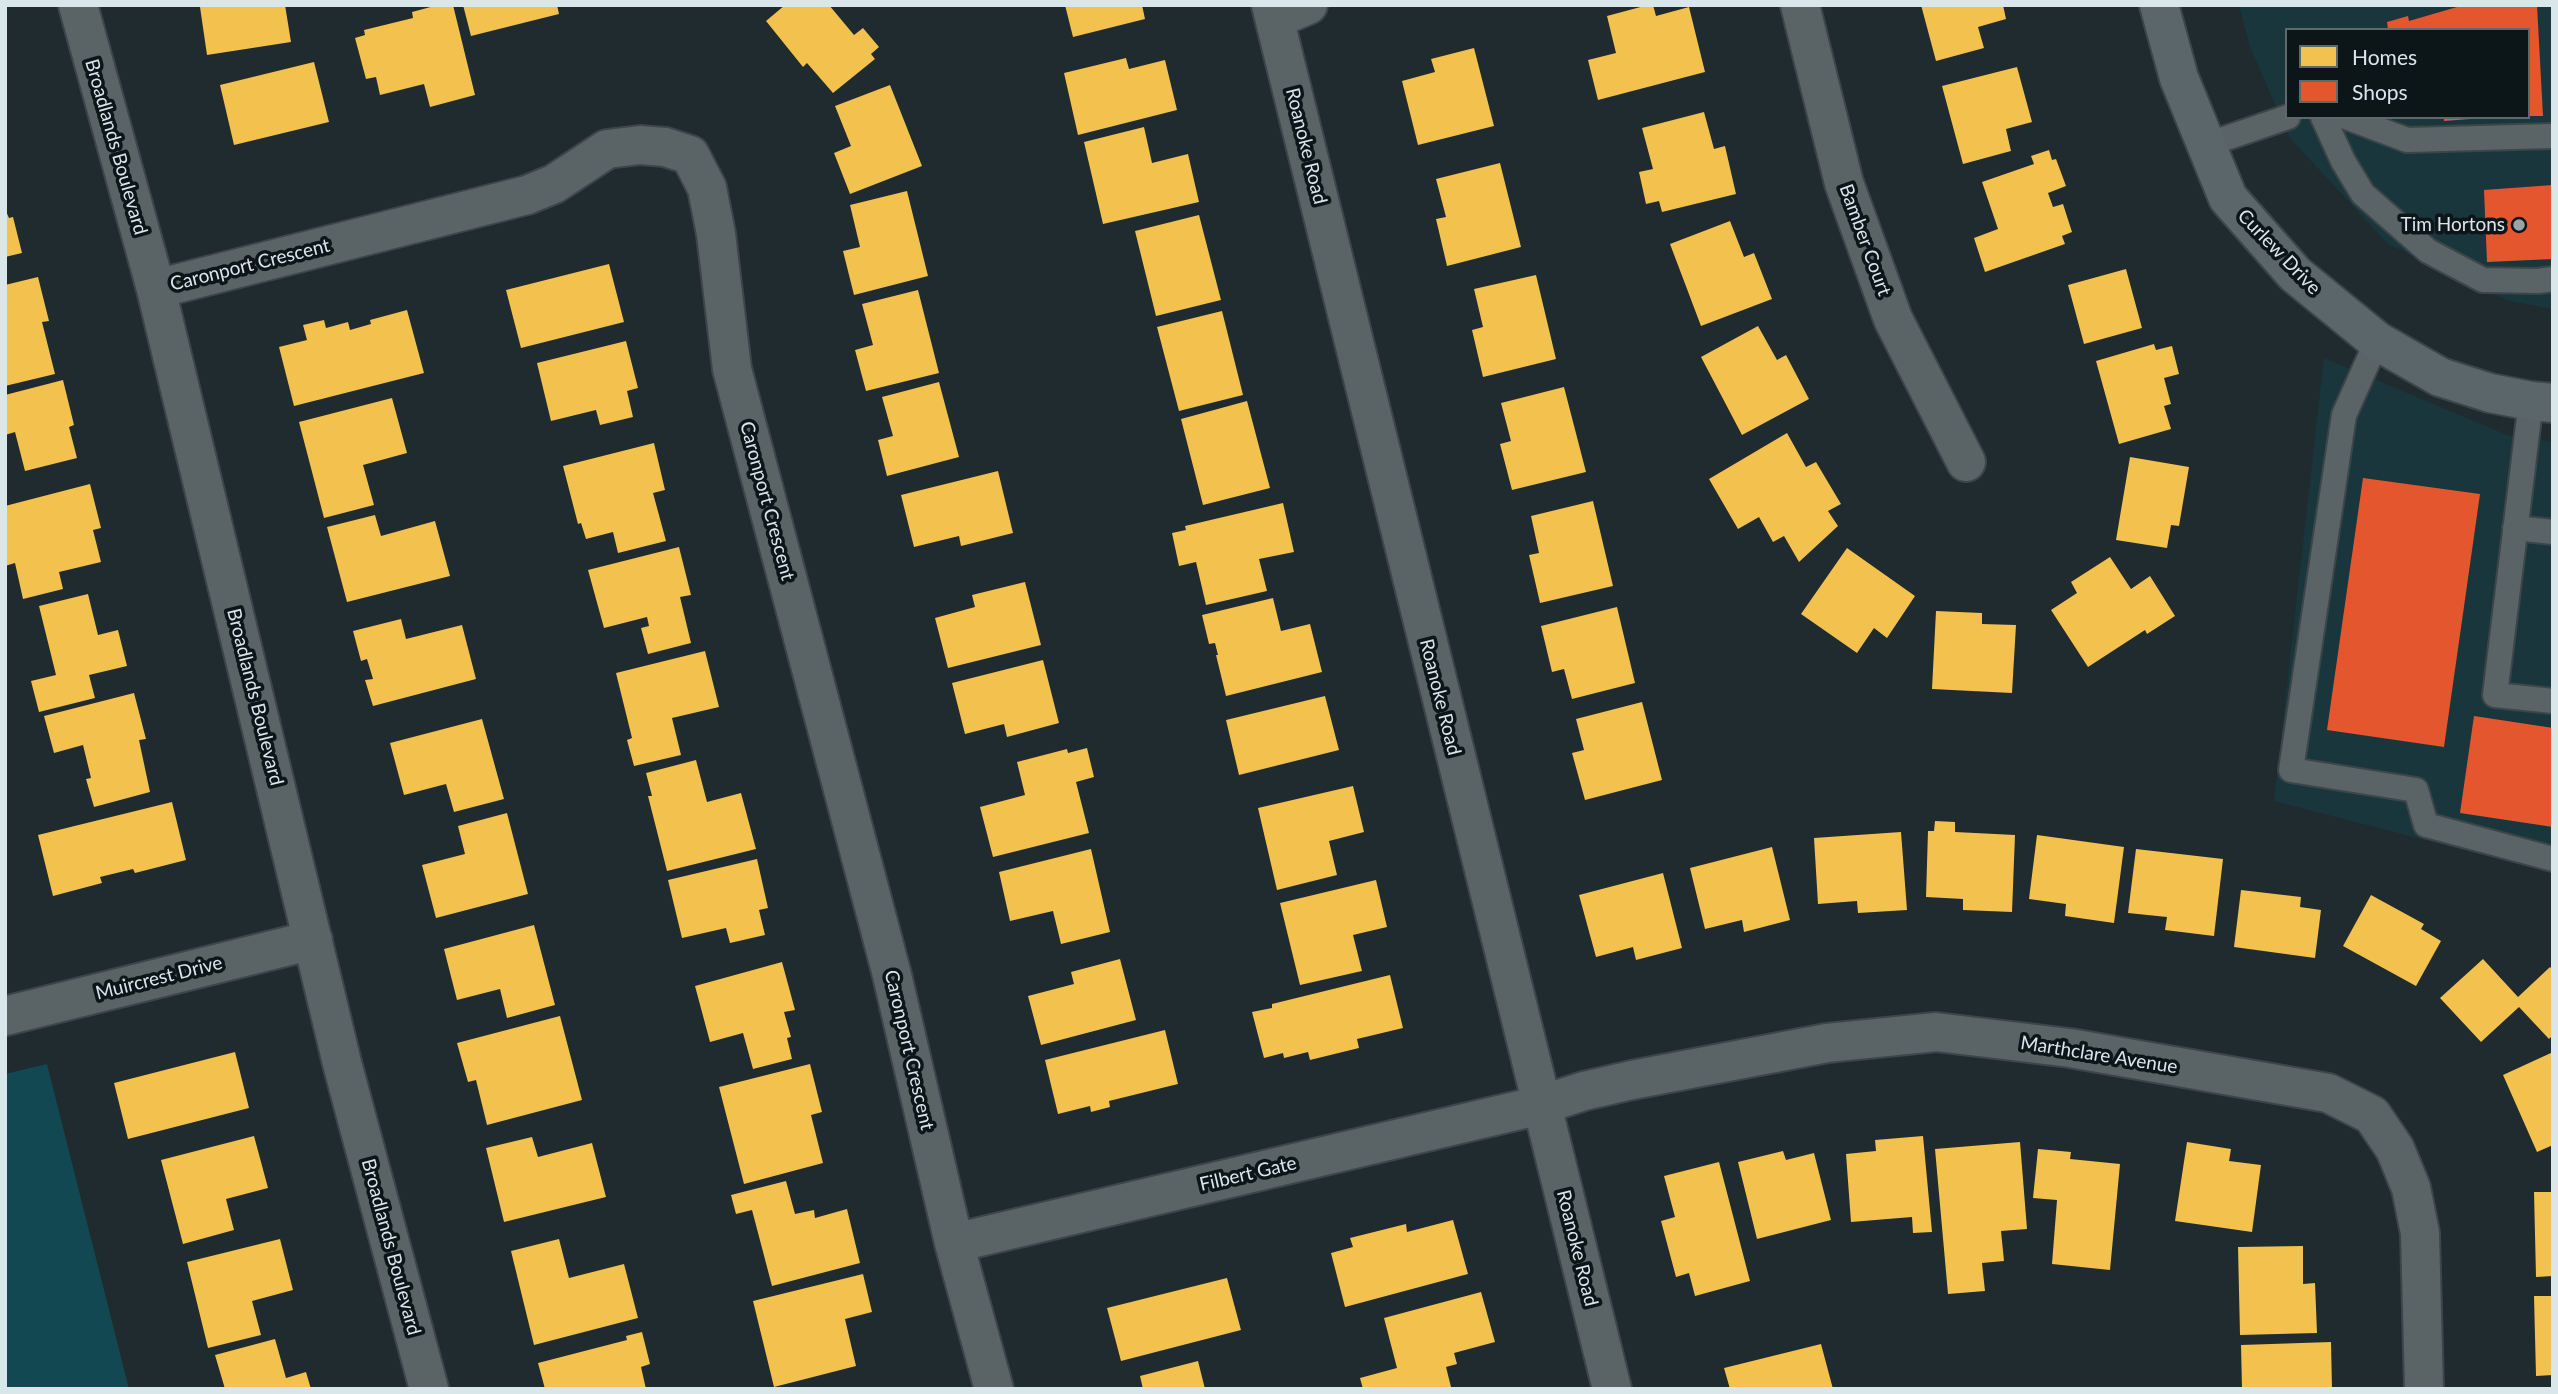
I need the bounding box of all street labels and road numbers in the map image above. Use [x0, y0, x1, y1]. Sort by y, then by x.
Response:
street label: Broadlands Boulevard [80, 57, 152, 237]
street label: Roanoke Road [1281, 85, 1331, 207]
street label: Bamber Court [1834, 181, 1896, 299]
street label: Curlew Drive [2233, 205, 2325, 299]
street label: Caronport Crescent [168, 234, 332, 296]
street label: Caronport Crescent [735, 419, 799, 583]
street label: Broadlands Boulevard [222, 606, 288, 788]
street label: Roanoke Road [1415, 636, 1465, 758]
street label: Muircrest Drive [93, 951, 225, 1005]
street label: Caronport Crescent [879, 968, 939, 1132]
street label: Marthclare Avenue [2019, 1031, 2179, 1079]
street label: Filbert Gate [1197, 1152, 1299, 1196]
street label: Broadlands Boulevard [356, 1156, 426, 1338]
street label: Roanoke Road [1552, 1187, 1602, 1309]

